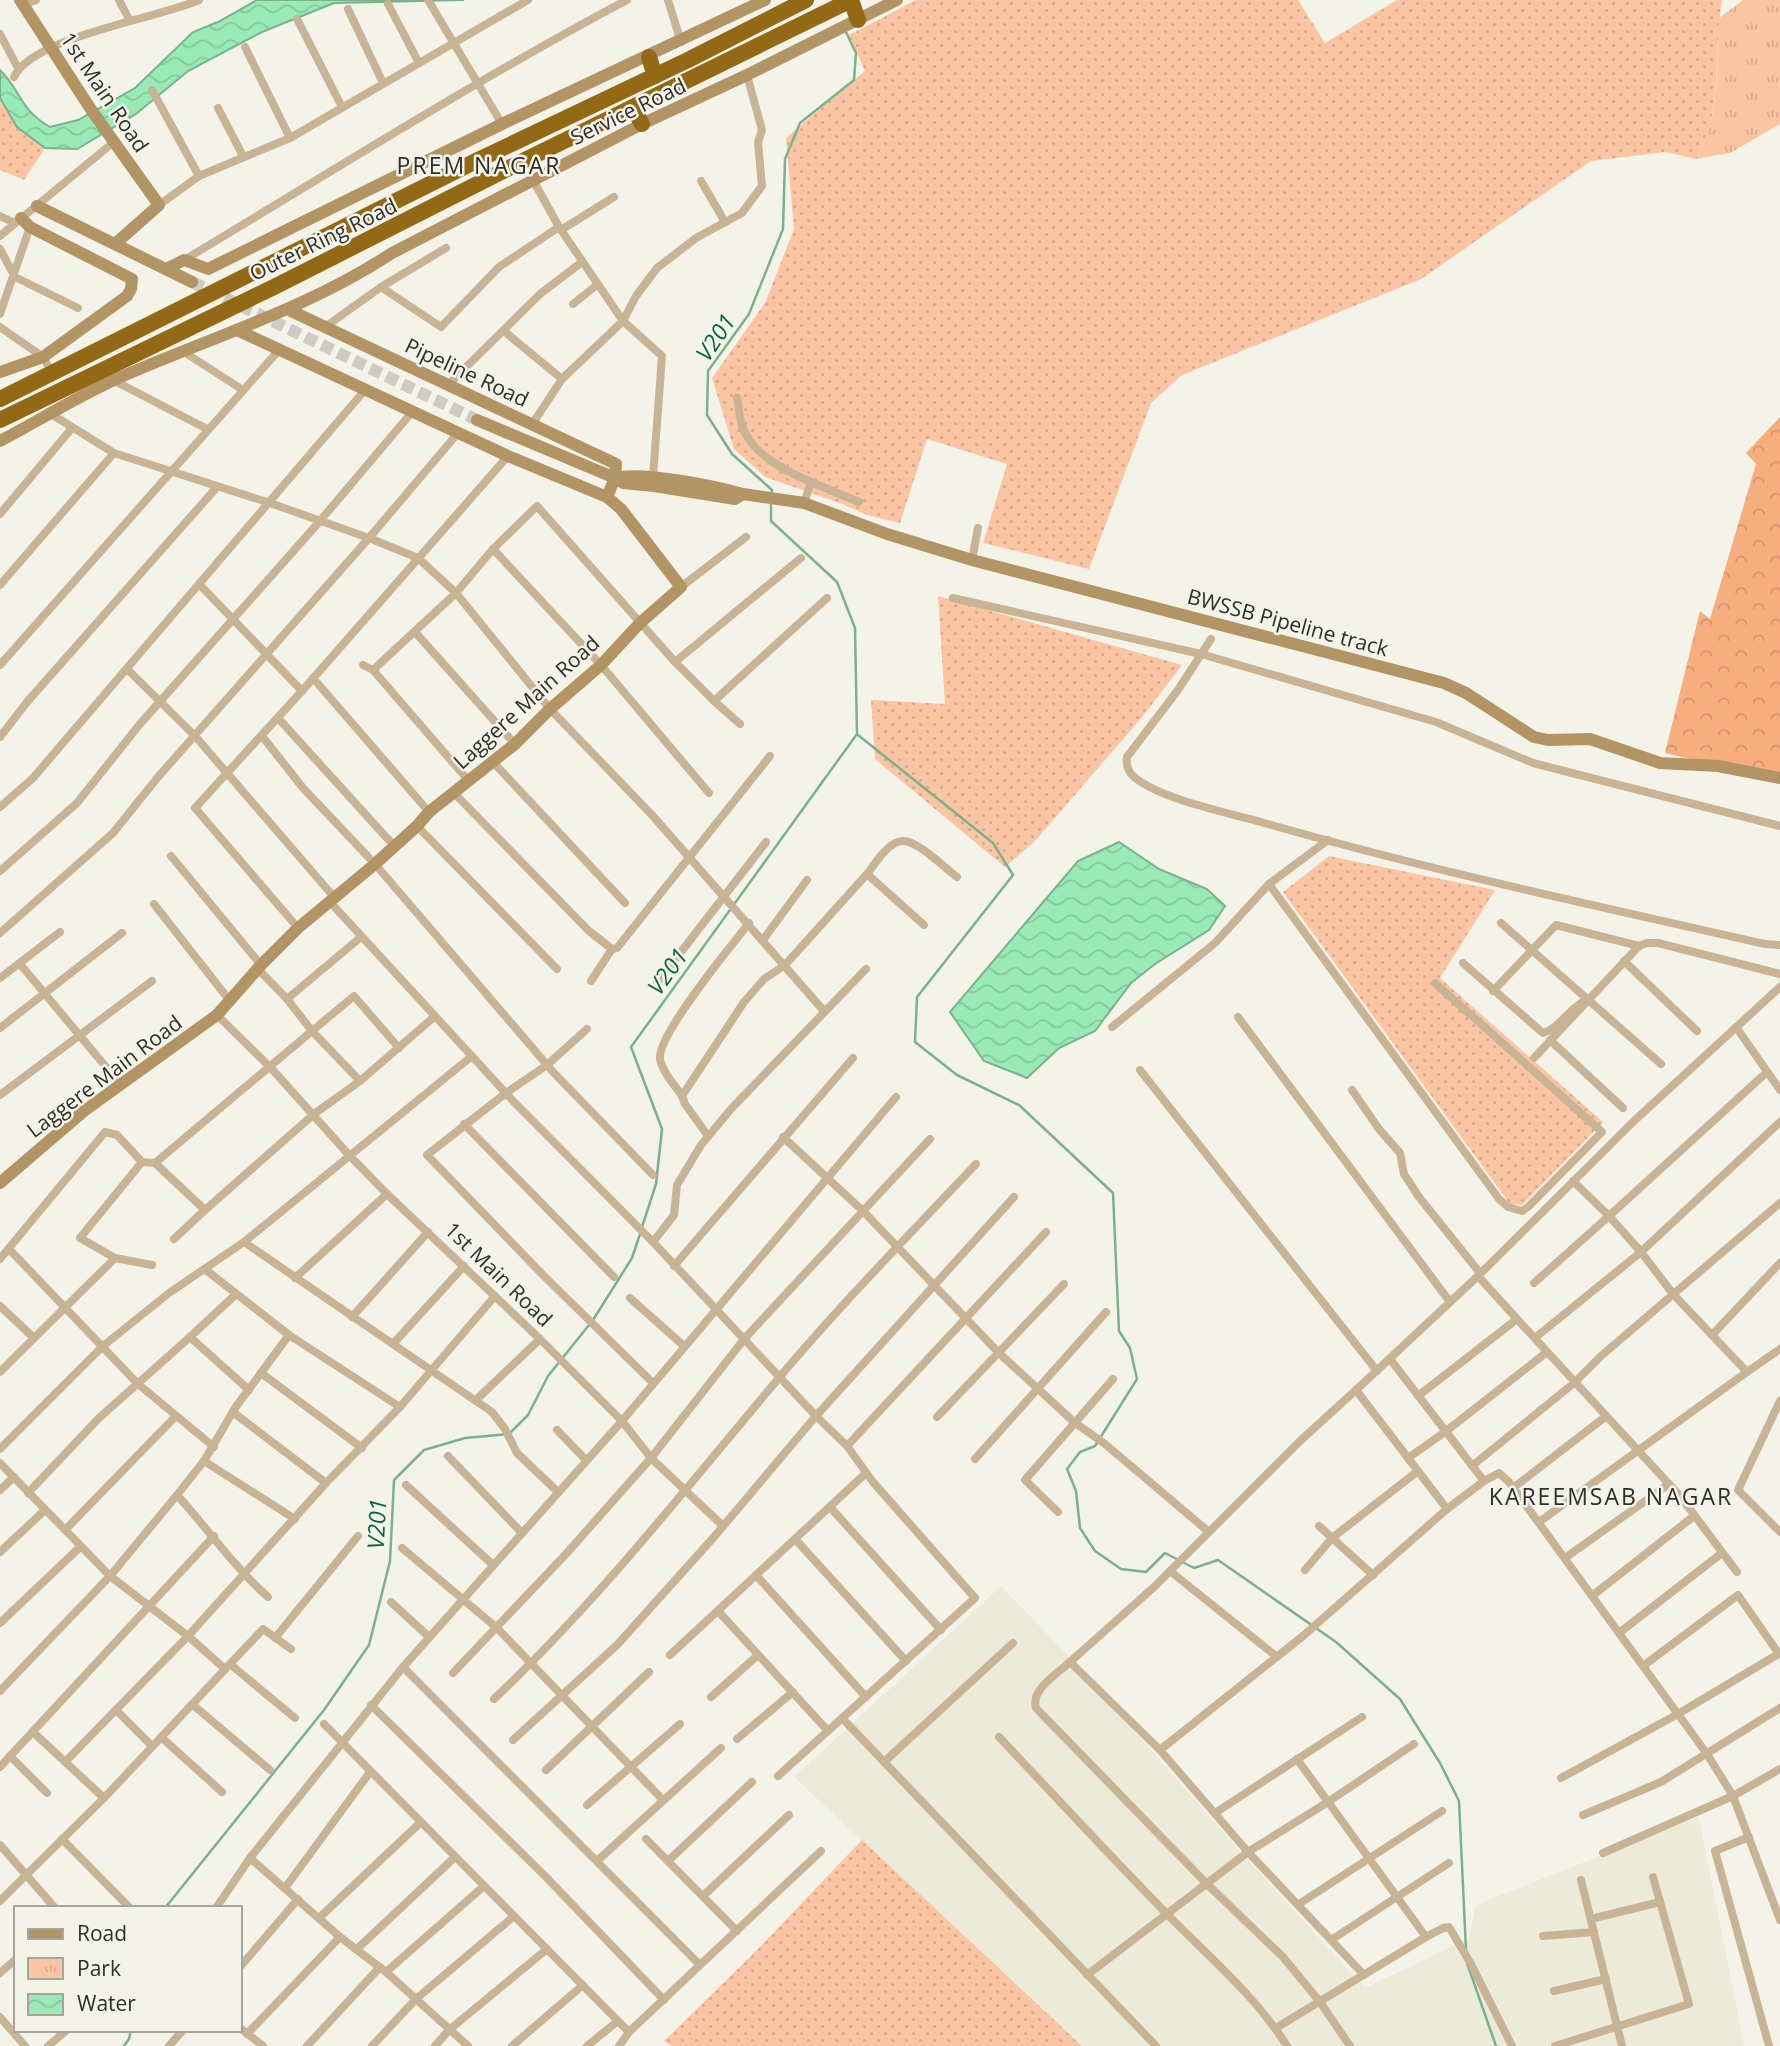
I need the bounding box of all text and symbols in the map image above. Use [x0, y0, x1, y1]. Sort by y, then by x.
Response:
street label: 1st Main Road [54, 26, 156, 158]
street label: Service Road [566, 71, 690, 151]
district label: PREM NAGAR [397, 149, 561, 181]
street label: Outer Ring Road [245, 191, 401, 287]
water label: V201 [688, 307, 742, 367]
street label: Pipeline Road [401, 331, 533, 413]
street label: BWSSB Pipeline track [1184, 582, 1392, 662]
street label: Laggere Main Road [447, 629, 605, 775]
water label: V201 [639, 941, 695, 1001]
street label: Laggere Main Road [21, 1008, 187, 1144]
street label: 1st Main Road [439, 1216, 559, 1332]
district label: KAREEMSAB NAGAR [1489, 1480, 1733, 1512]
water label: V201 [359, 1498, 393, 1550]
legend [14, 1906, 242, 2032]
text: Road [77, 1919, 127, 1947]
text: Park [77, 1954, 121, 1982]
text: Water [77, 1989, 136, 2017]

